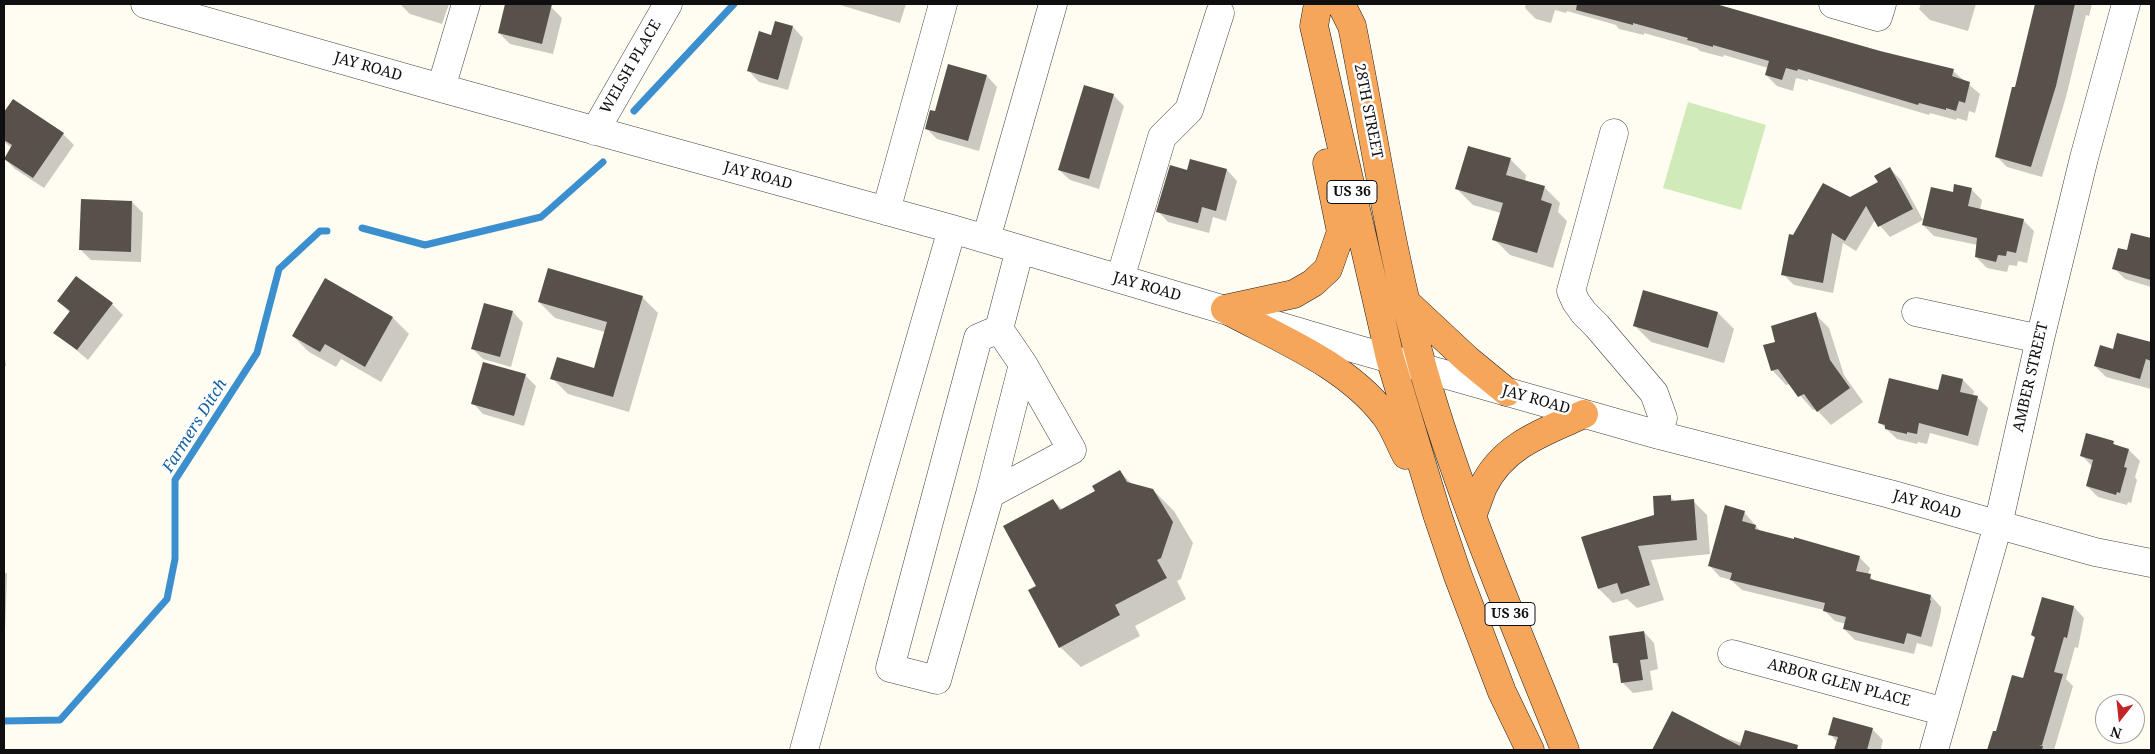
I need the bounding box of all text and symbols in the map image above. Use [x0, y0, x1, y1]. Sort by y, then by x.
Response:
street label: WELSH PLACE [597, 17, 665, 117]
street label: JAY ROAD [332, 49, 404, 85]
street label: 28TH STREET [1350, 62, 1386, 160]
street label: JAY ROAD [722, 158, 794, 194]
road number: US 36 [1327, 180, 1377, 203]
street label: JAY ROAD [1111, 269, 1183, 305]
street label: AMBER STREET [2010, 320, 2052, 434]
water label: Farmers Ditch [159, 376, 231, 476]
street label: JAY ROAD [1500, 382, 1572, 418]
street label: JAY ROAD [1891, 487, 1963, 523]
road number: US 36 [1485, 602, 1535, 626]
street label: ARBOR GLEN PLACE [1766, 655, 1912, 711]
north arrow [2095, 694, 2145, 744]
text: N [2108, 722, 2124, 744]

